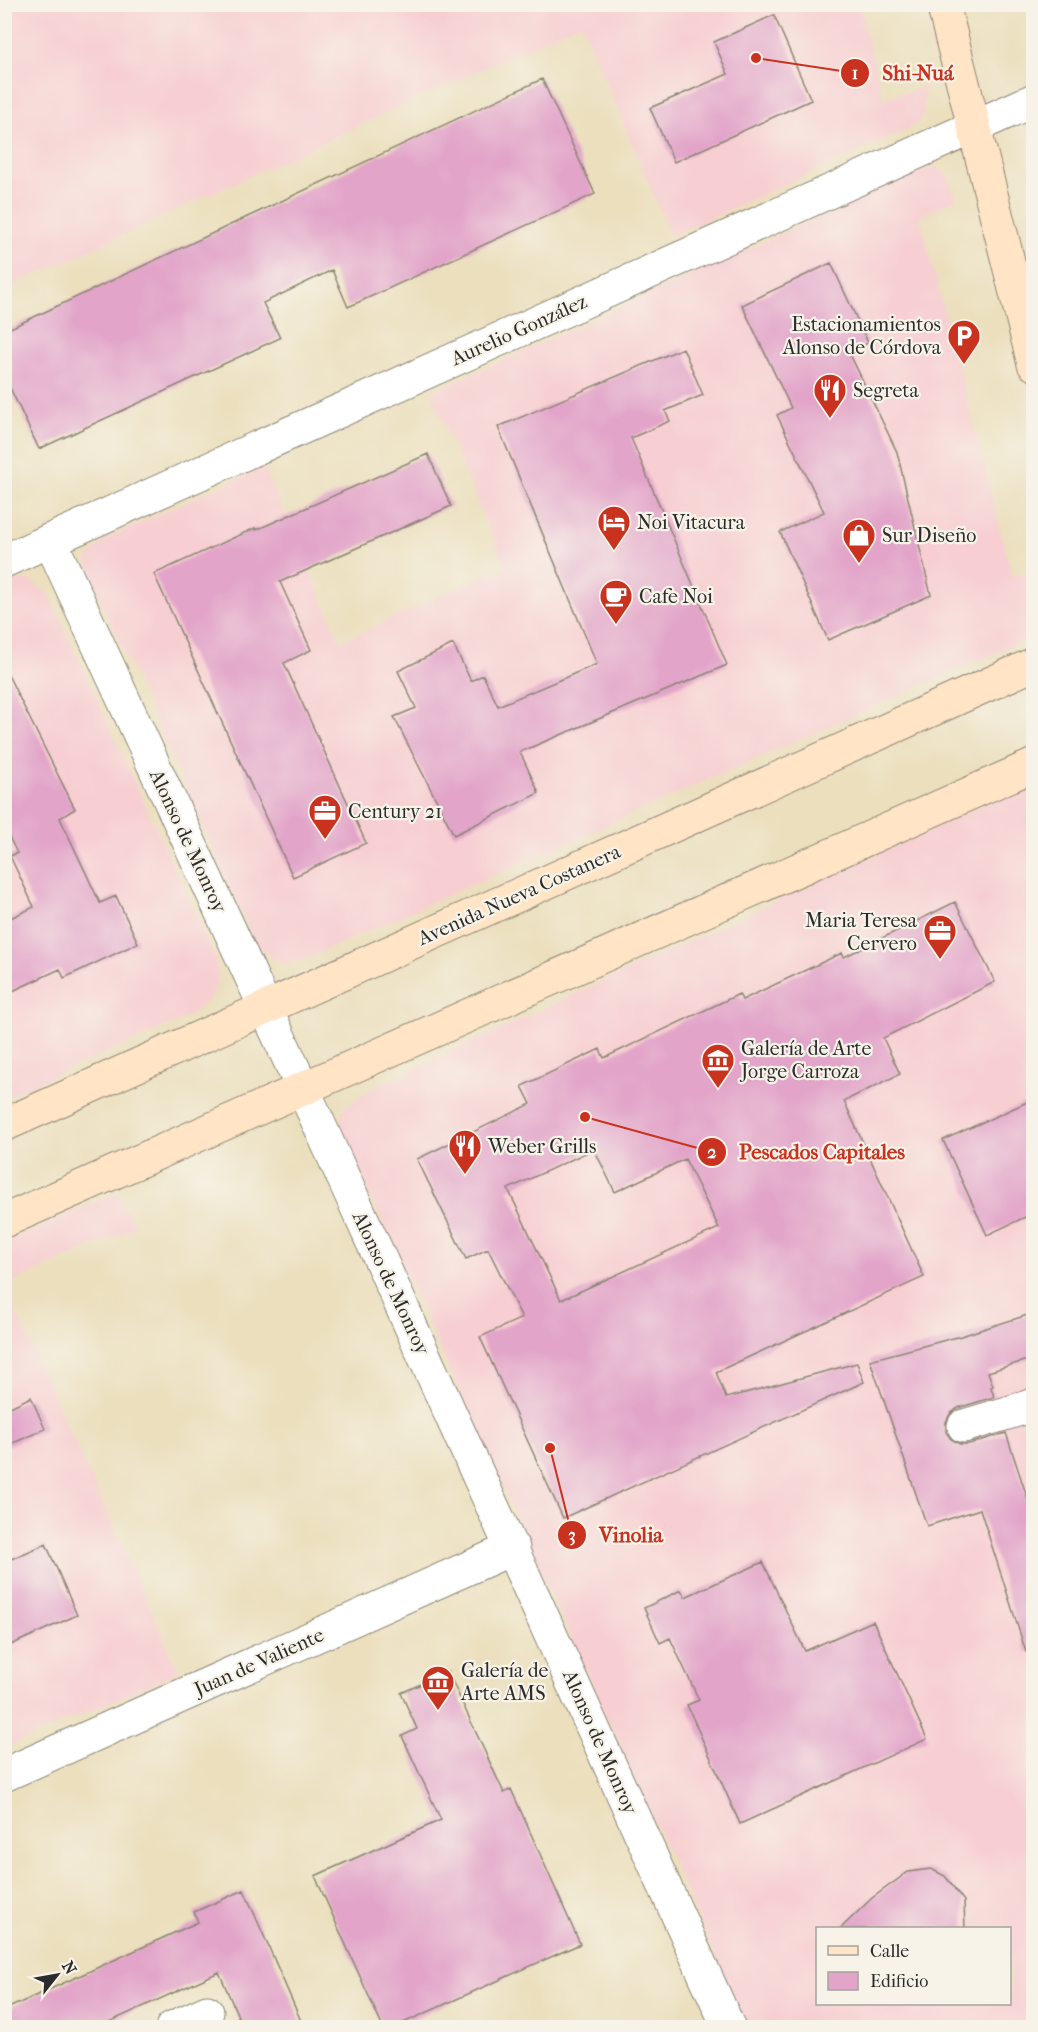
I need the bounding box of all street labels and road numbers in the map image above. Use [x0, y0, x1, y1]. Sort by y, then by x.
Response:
street label: Aurelio González [447, 290, 591, 371]
street label: Alonso de Monroy [144, 765, 232, 917]
street label: Avenida Nueva Costanera [413, 840, 625, 951]
street label: Alonso de Monroy [347, 1207, 435, 1359]
street label: Juan de Valiente [189, 1623, 327, 1702]
street label: Alonso de Monroy [558, 1666, 643, 1819]

